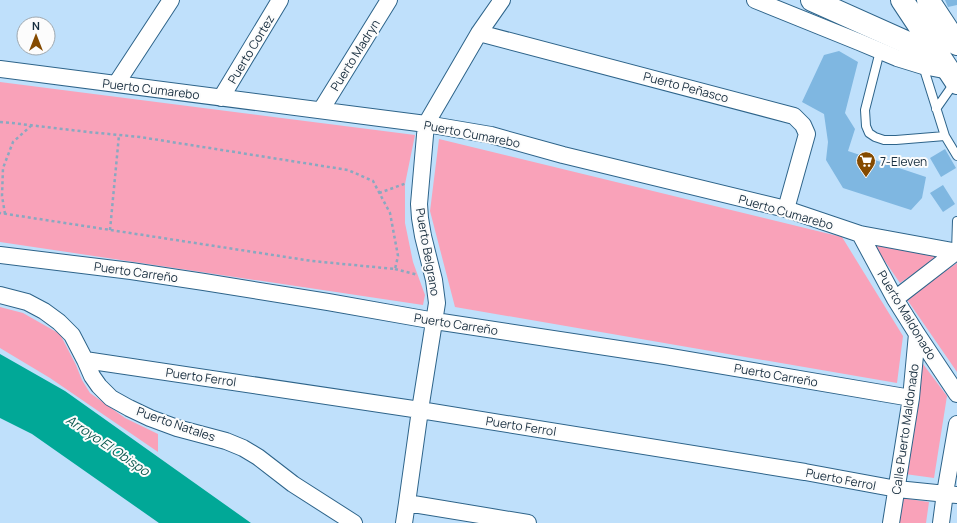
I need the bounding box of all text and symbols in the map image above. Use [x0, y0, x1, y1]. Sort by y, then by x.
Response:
street label: Puerto Cortez [224, 11, 278, 87]
north arrow [16, 16, 56, 56]
street label: Puerto Madryn [326, 16, 384, 94]
text: N [32, 18, 40, 33]
street label: Puerto Peñasco [641, 67, 731, 107]
street label: Puerto Cumarebo [101, 75, 201, 103]
street label: Puerto Cumarebo [422, 116, 522, 152]
supermarket icon: 7-Eleven [855, 150, 877, 178]
place label: 7-Eleven [880, 153, 927, 170]
street label: Puerto Cumarebo [737, 190, 835, 234]
street label: Puerto Belgrano [412, 207, 444, 297]
street label: Puerto Carreño [93, 258, 179, 286]
street label: Puerto Maldonado [874, 267, 940, 363]
street label: Puerto Carreño [413, 309, 499, 339]
street label: Puerto Carreño [733, 359, 819, 391]
street label: Calle Puerto Maldonado [887, 363, 923, 495]
street label: Puerto Ferrol [165, 364, 237, 390]
street label: Puerto Natales [134, 403, 218, 445]
water label: Arroyo El Obispo [63, 410, 154, 480]
street label: Puerto Ferrol [485, 412, 557, 440]
street label: Puerto Ferrol [804, 464, 878, 494]

